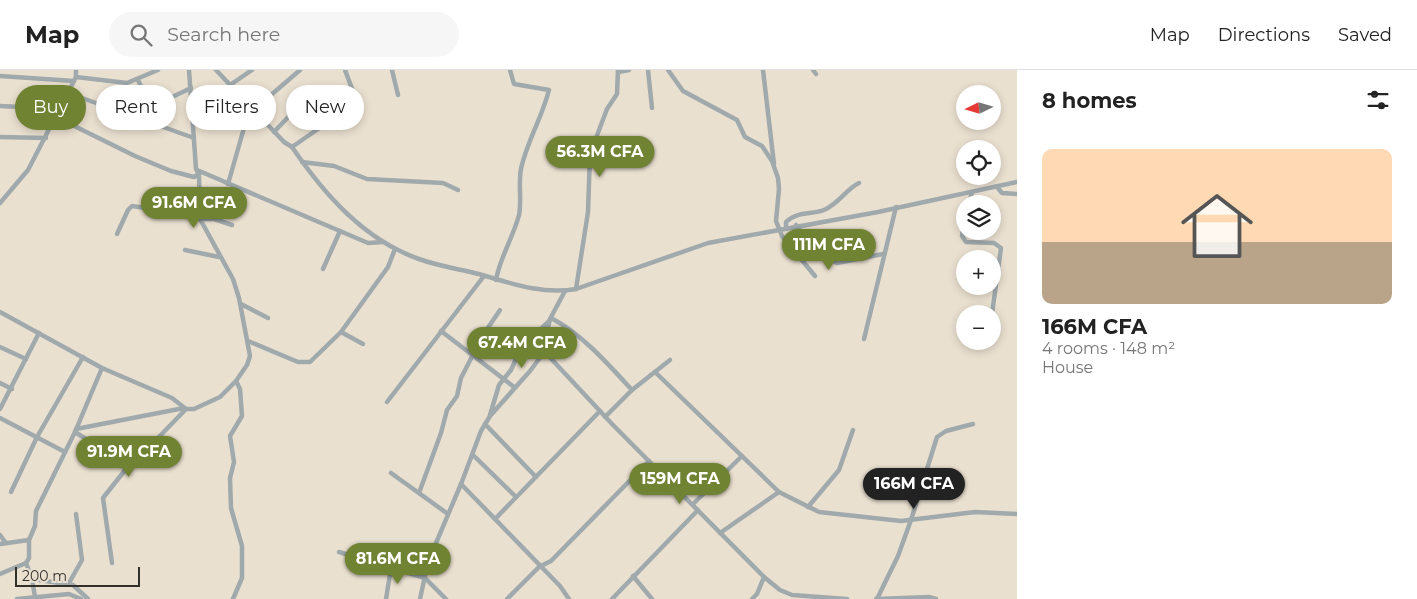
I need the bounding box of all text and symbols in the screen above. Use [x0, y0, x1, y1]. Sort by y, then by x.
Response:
search box [109, 12, 459, 57]
text: Map [25, 20, 79, 49]
icon: search [127, 21, 155, 49]
text: Search here [167, 23, 280, 46]
text: Map [1150, 24, 1190, 46]
text: Directions [1218, 24, 1310, 46]
text: Saved [1338, 24, 1392, 46]
chip: Buy [15, 85, 86, 130]
chip: Rent [96, 85, 176, 130]
chip: Filters [186, 85, 276, 130]
chip: New [286, 85, 364, 130]
north arrow [956, 85, 1001, 130]
map controls [956, 85, 1001, 350]
icon: filters [1364, 86, 1392, 114]
text: 8 homes [1042, 88, 1137, 113]
pin: 56.3M CFA [543, 136, 657, 178]
button: locate [956, 140, 1001, 185]
text: 56.3M CFA [556, 142, 644, 161]
icon: home [1172, 181, 1262, 271]
pin: 91.6M CFA [137, 186, 251, 229]
text: 91.6M CFA [152, 193, 236, 212]
button: layers [956, 195, 1001, 240]
pin: 111M CFA [777, 228, 881, 271]
text: 111M CFA [793, 235, 865, 254]
button: + [956, 250, 1001, 295]
button: − [956, 305, 1001, 350]
text: 166M CFA [1042, 314, 1147, 339]
pin: 67.4M CFA [465, 326, 579, 369]
text: 67.4M CFA [478, 333, 566, 352]
text: 4 rooms · 148 m² [1042, 339, 1175, 358]
text: House [1042, 358, 1093, 377]
pin: 91.9M CFA [72, 436, 186, 478]
text: 91.9M CFA [87, 442, 171, 461]
pin: 159M CFA [628, 462, 732, 505]
pin: 166M CFA [862, 468, 966, 510]
text: 159M CFA [640, 469, 720, 488]
text: 166M CFA [874, 474, 954, 493]
pin: 81.6M CFA [341, 542, 455, 585]
text: 81.6M CFA [356, 549, 440, 568]
scale bar [15, 564, 140, 587]
text: 200 m [22, 567, 67, 585]

